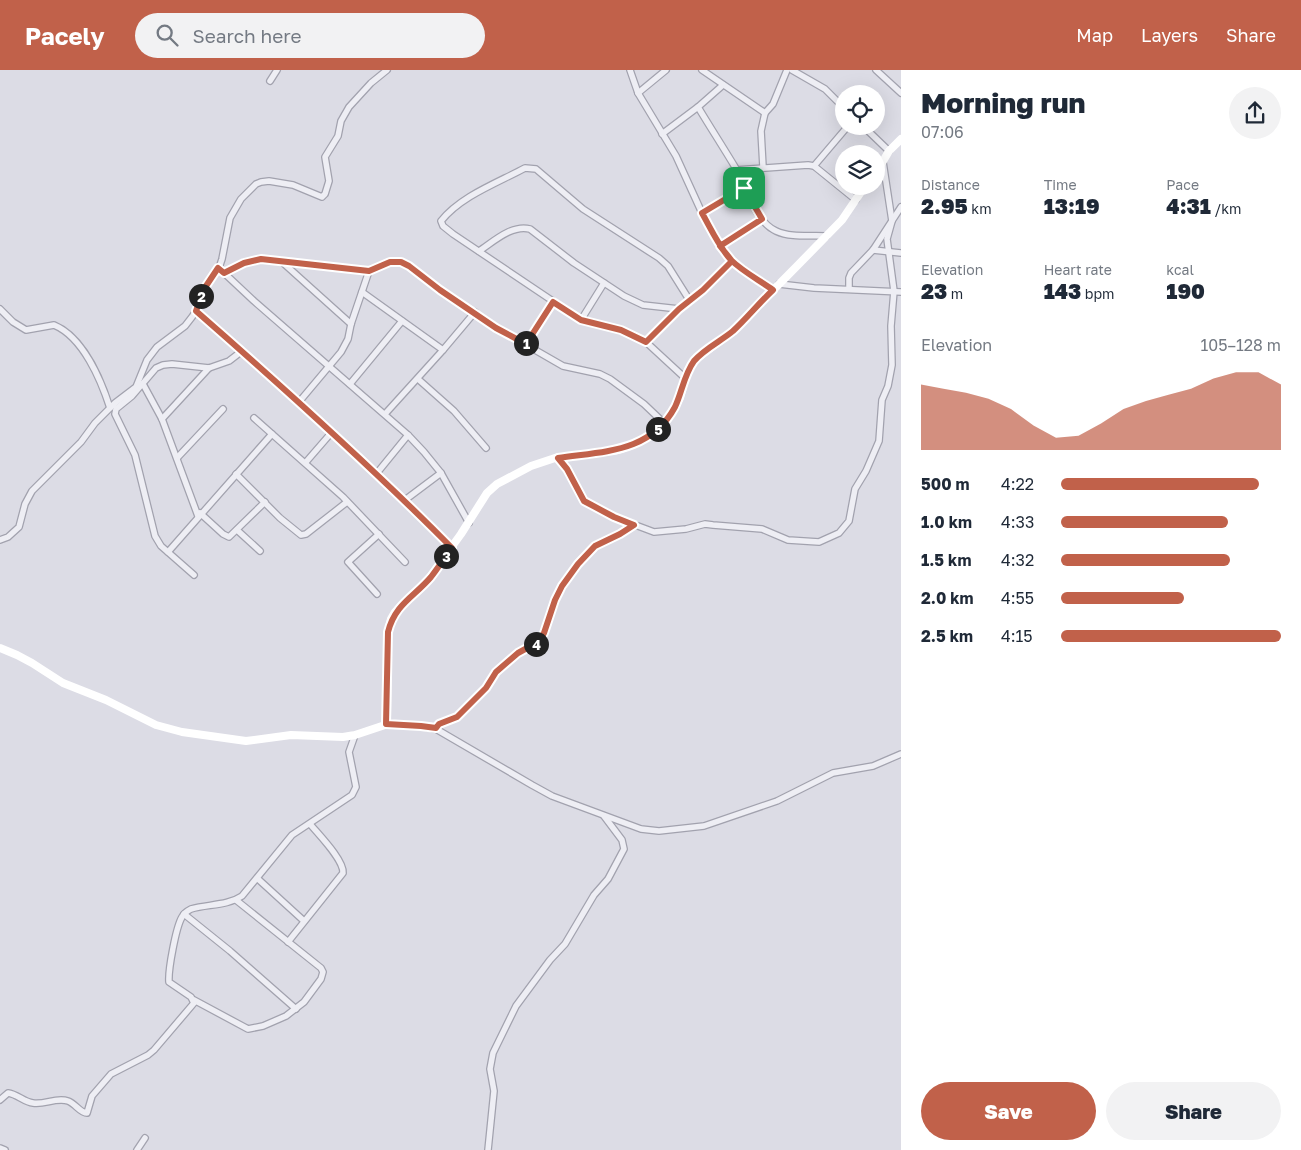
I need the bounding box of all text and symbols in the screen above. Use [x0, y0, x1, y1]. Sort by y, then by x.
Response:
search box [135, 13, 485, 58]
text: Pacely [25, 21, 105, 50]
icon: search [153, 21, 181, 49]
text: Search here [193, 24, 301, 47]
text: Map [1076, 24, 1113, 46]
text: Layers [1141, 24, 1198, 46]
text: Share [1226, 24, 1276, 46]
map controls [835, 85, 885, 195]
button: locate [835, 85, 885, 135]
text: Morning run [921, 86, 1085, 119]
button: share [1229, 87, 1281, 139]
text: 07:06 [921, 122, 964, 142]
button: layers [835, 145, 885, 195]
pin [723, 167, 765, 209]
icon: arrive [730, 174, 758, 202]
text: Distance [921, 176, 980, 193]
text: Time [1044, 176, 1077, 193]
text: Pace [1166, 176, 1199, 193]
text: 2.95 [921, 193, 968, 219]
text: 13:19 [1044, 193, 1100, 219]
text: 4:31 [1166, 193, 1211, 219]
text: km [968, 200, 992, 217]
text: /km [1211, 200, 1241, 217]
text: Elevation [921, 261, 983, 278]
text: Heart rate [1044, 261, 1112, 278]
text: kcal [1166, 261, 1194, 278]
text: 23 [921, 278, 947, 304]
text: 143 [1044, 278, 1081, 304]
text: 190 [1166, 278, 1205, 304]
pin: 2 [188, 284, 214, 308]
text: m [947, 285, 963, 302]
text: bpm [1081, 285, 1114, 302]
text: 2 [197, 288, 206, 305]
pin: 1 [514, 330, 538, 356]
text: 1 [523, 335, 530, 352]
text: Elevation [921, 335, 992, 355]
text: 105–128 m [1201, 335, 1281, 355]
pin: 5 [646, 416, 670, 442]
text: 5 [654, 421, 663, 438]
text: 500 m [921, 474, 970, 494]
text: 4:22 [1001, 474, 1034, 494]
text: 1.0 km [921, 512, 972, 532]
text: 4:33 [1001, 512, 1034, 532]
pin: 3 [434, 544, 458, 568]
text: 3 [442, 548, 451, 565]
text: 1.5 km [921, 550, 971, 570]
text: 4:32 [1001, 550, 1034, 570]
text: 2.0 km [921, 588, 974, 608]
text: 4:55 [1001, 588, 1034, 608]
text: 2.5 km [921, 626, 973, 646]
text: 4:15 [1001, 626, 1033, 646]
pin: 4 [524, 632, 548, 656]
text: 4 [532, 636, 541, 653]
button: Save [921, 1082, 1096, 1140]
button: Share [1106, 1082, 1281, 1140]

